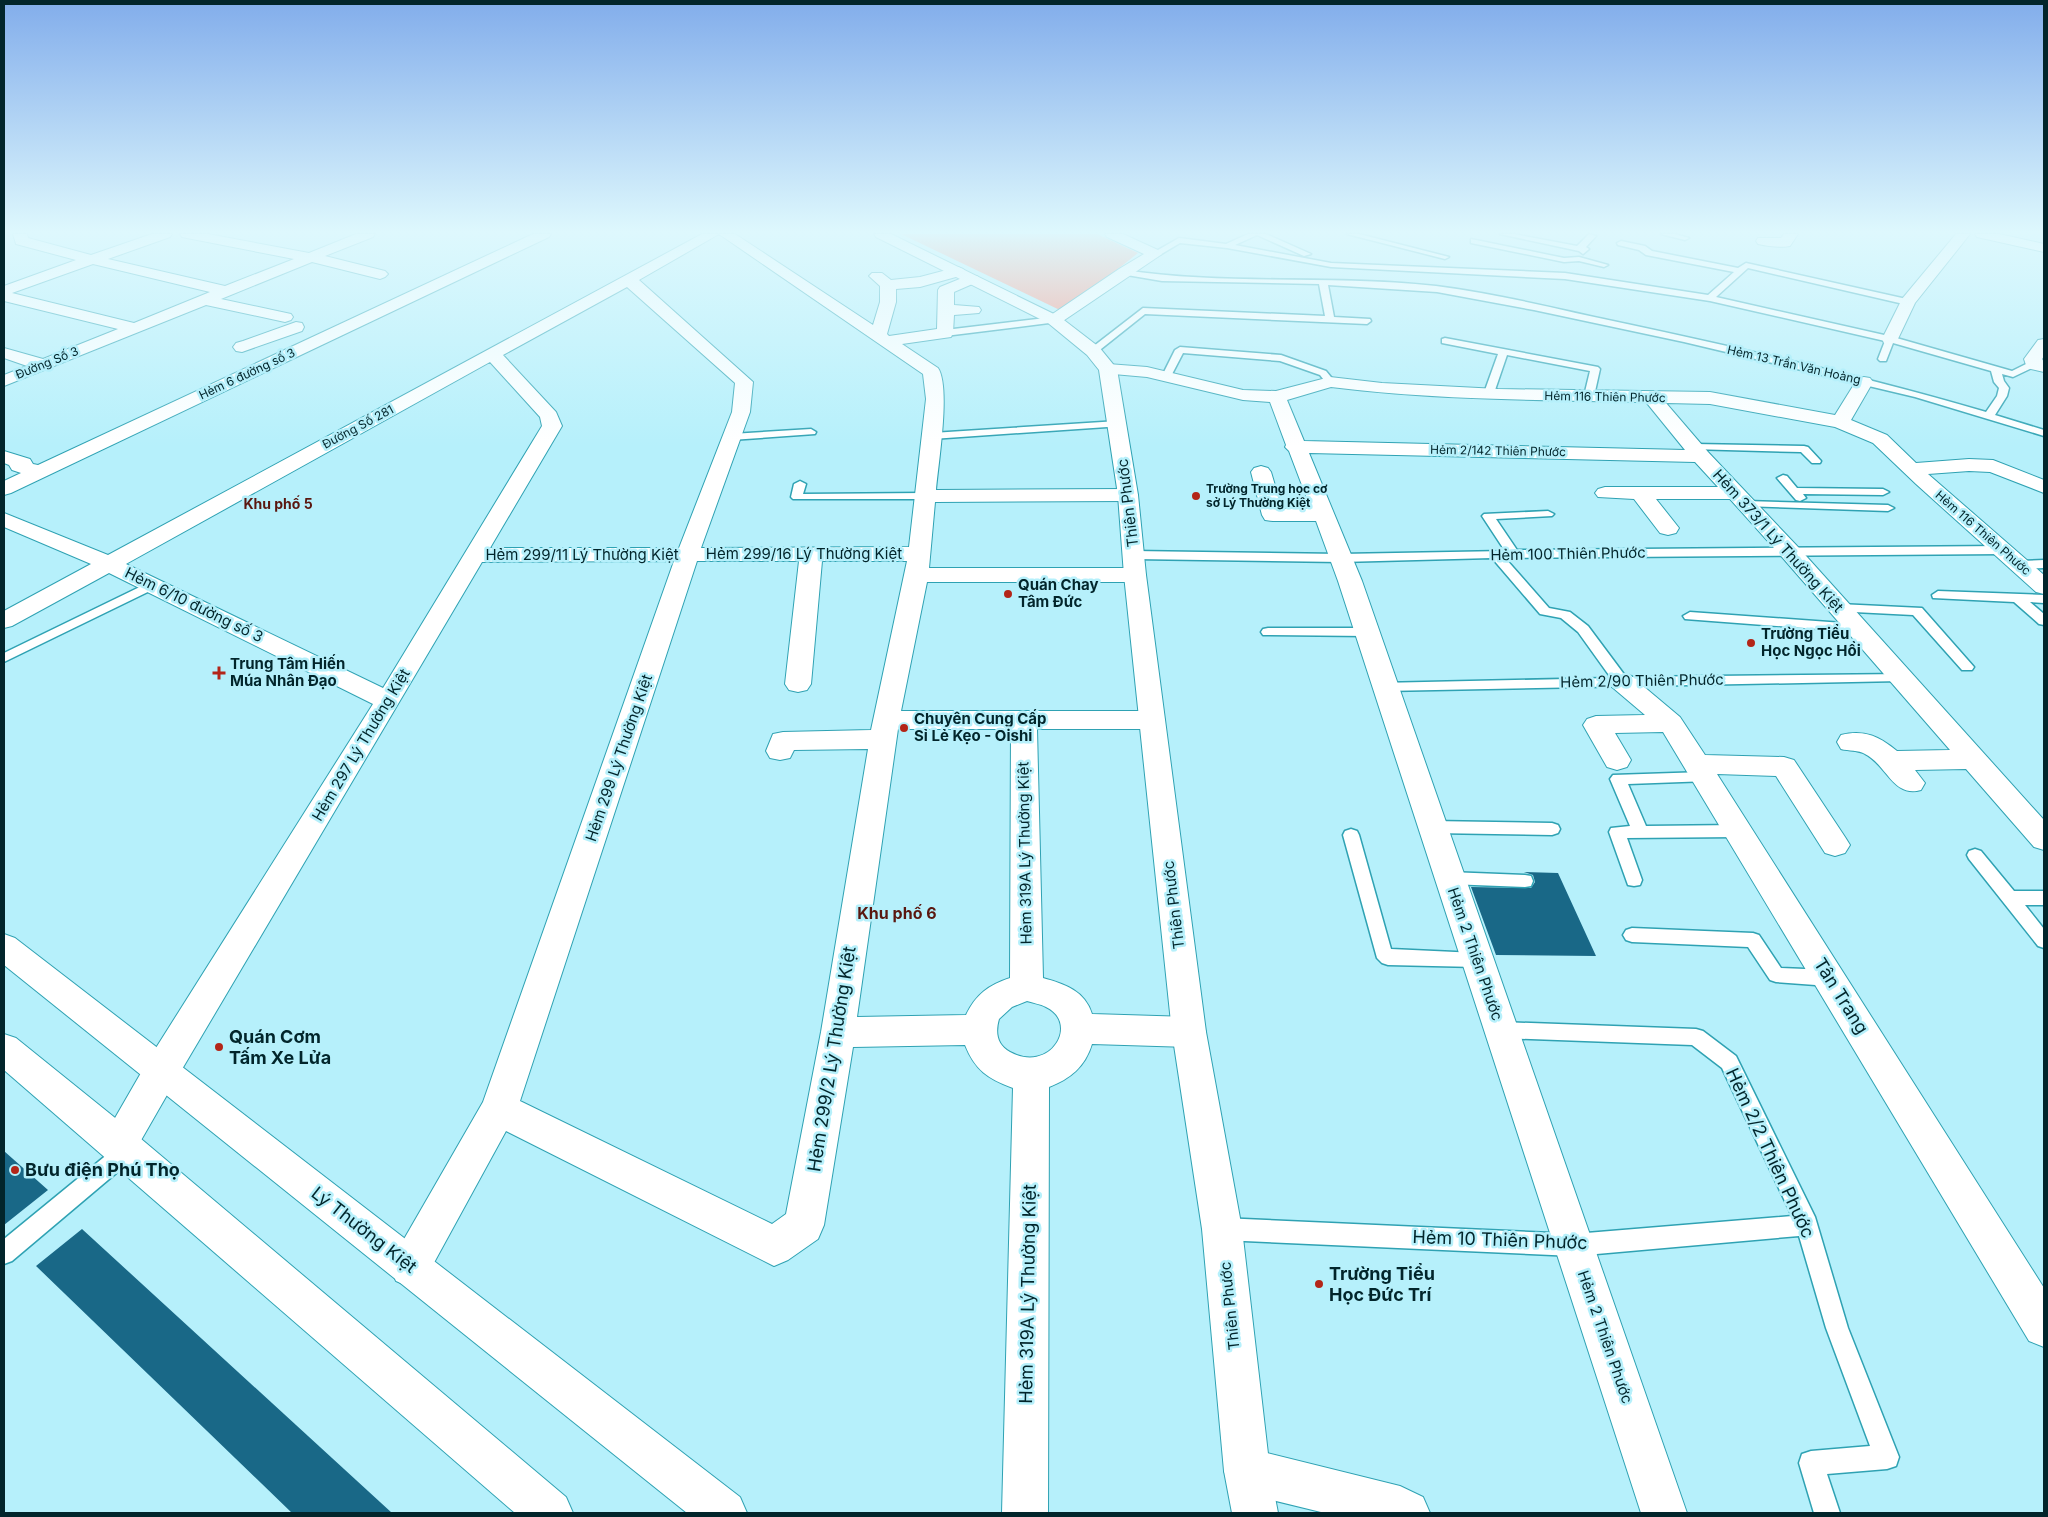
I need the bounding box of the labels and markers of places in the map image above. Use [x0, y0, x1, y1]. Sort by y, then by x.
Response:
place label: Trường Trung học cơ sở Lý Thường Kiệt [1206, 481, 1328, 510]
marker: Trường Trung học cơ sở Lý Thường Kiệt [1190, 490, 1202, 502]
place label: Quán Chay Tâm Đức [1018, 575, 1099, 611]
marker: Quán Chay Tâm Đức [1002, 588, 1014, 600]
place label: Trường Tiểu Học Ngọc Hồi [1761, 624, 1861, 660]
marker: Trường Tiểu Học Ngọc Hồi [1745, 637, 1757, 649]
place label: Trung Tâm Hiến Múa Nhân Đạo [230, 654, 345, 690]
marker: Trung Tâm Hiến Múa Nhân Đạo [212, 666, 226, 680]
place label: Chuyên Cung Cấp Sỉ Lẻ Kẹo - Oishi [914, 709, 1046, 745]
marker: Chuyên Cung Cấp Sỉ Lẻ Kẹo - Oishi [898, 722, 910, 734]
place label: Quán Cơm Tấm Xe Lửa [229, 1026, 331, 1068]
marker: Quán Cơm Tấm Xe Lửa [213, 1041, 225, 1053]
place label: Bưu điện Phú Thọ [25, 1159, 180, 1180]
marker: Bưu điện Phú Thọ [9, 1164, 21, 1176]
place label: Trường Tiểu Học Đức Trí [1329, 1263, 1435, 1305]
marker: Trường Tiểu Học Đức Trí [1313, 1278, 1325, 1290]

